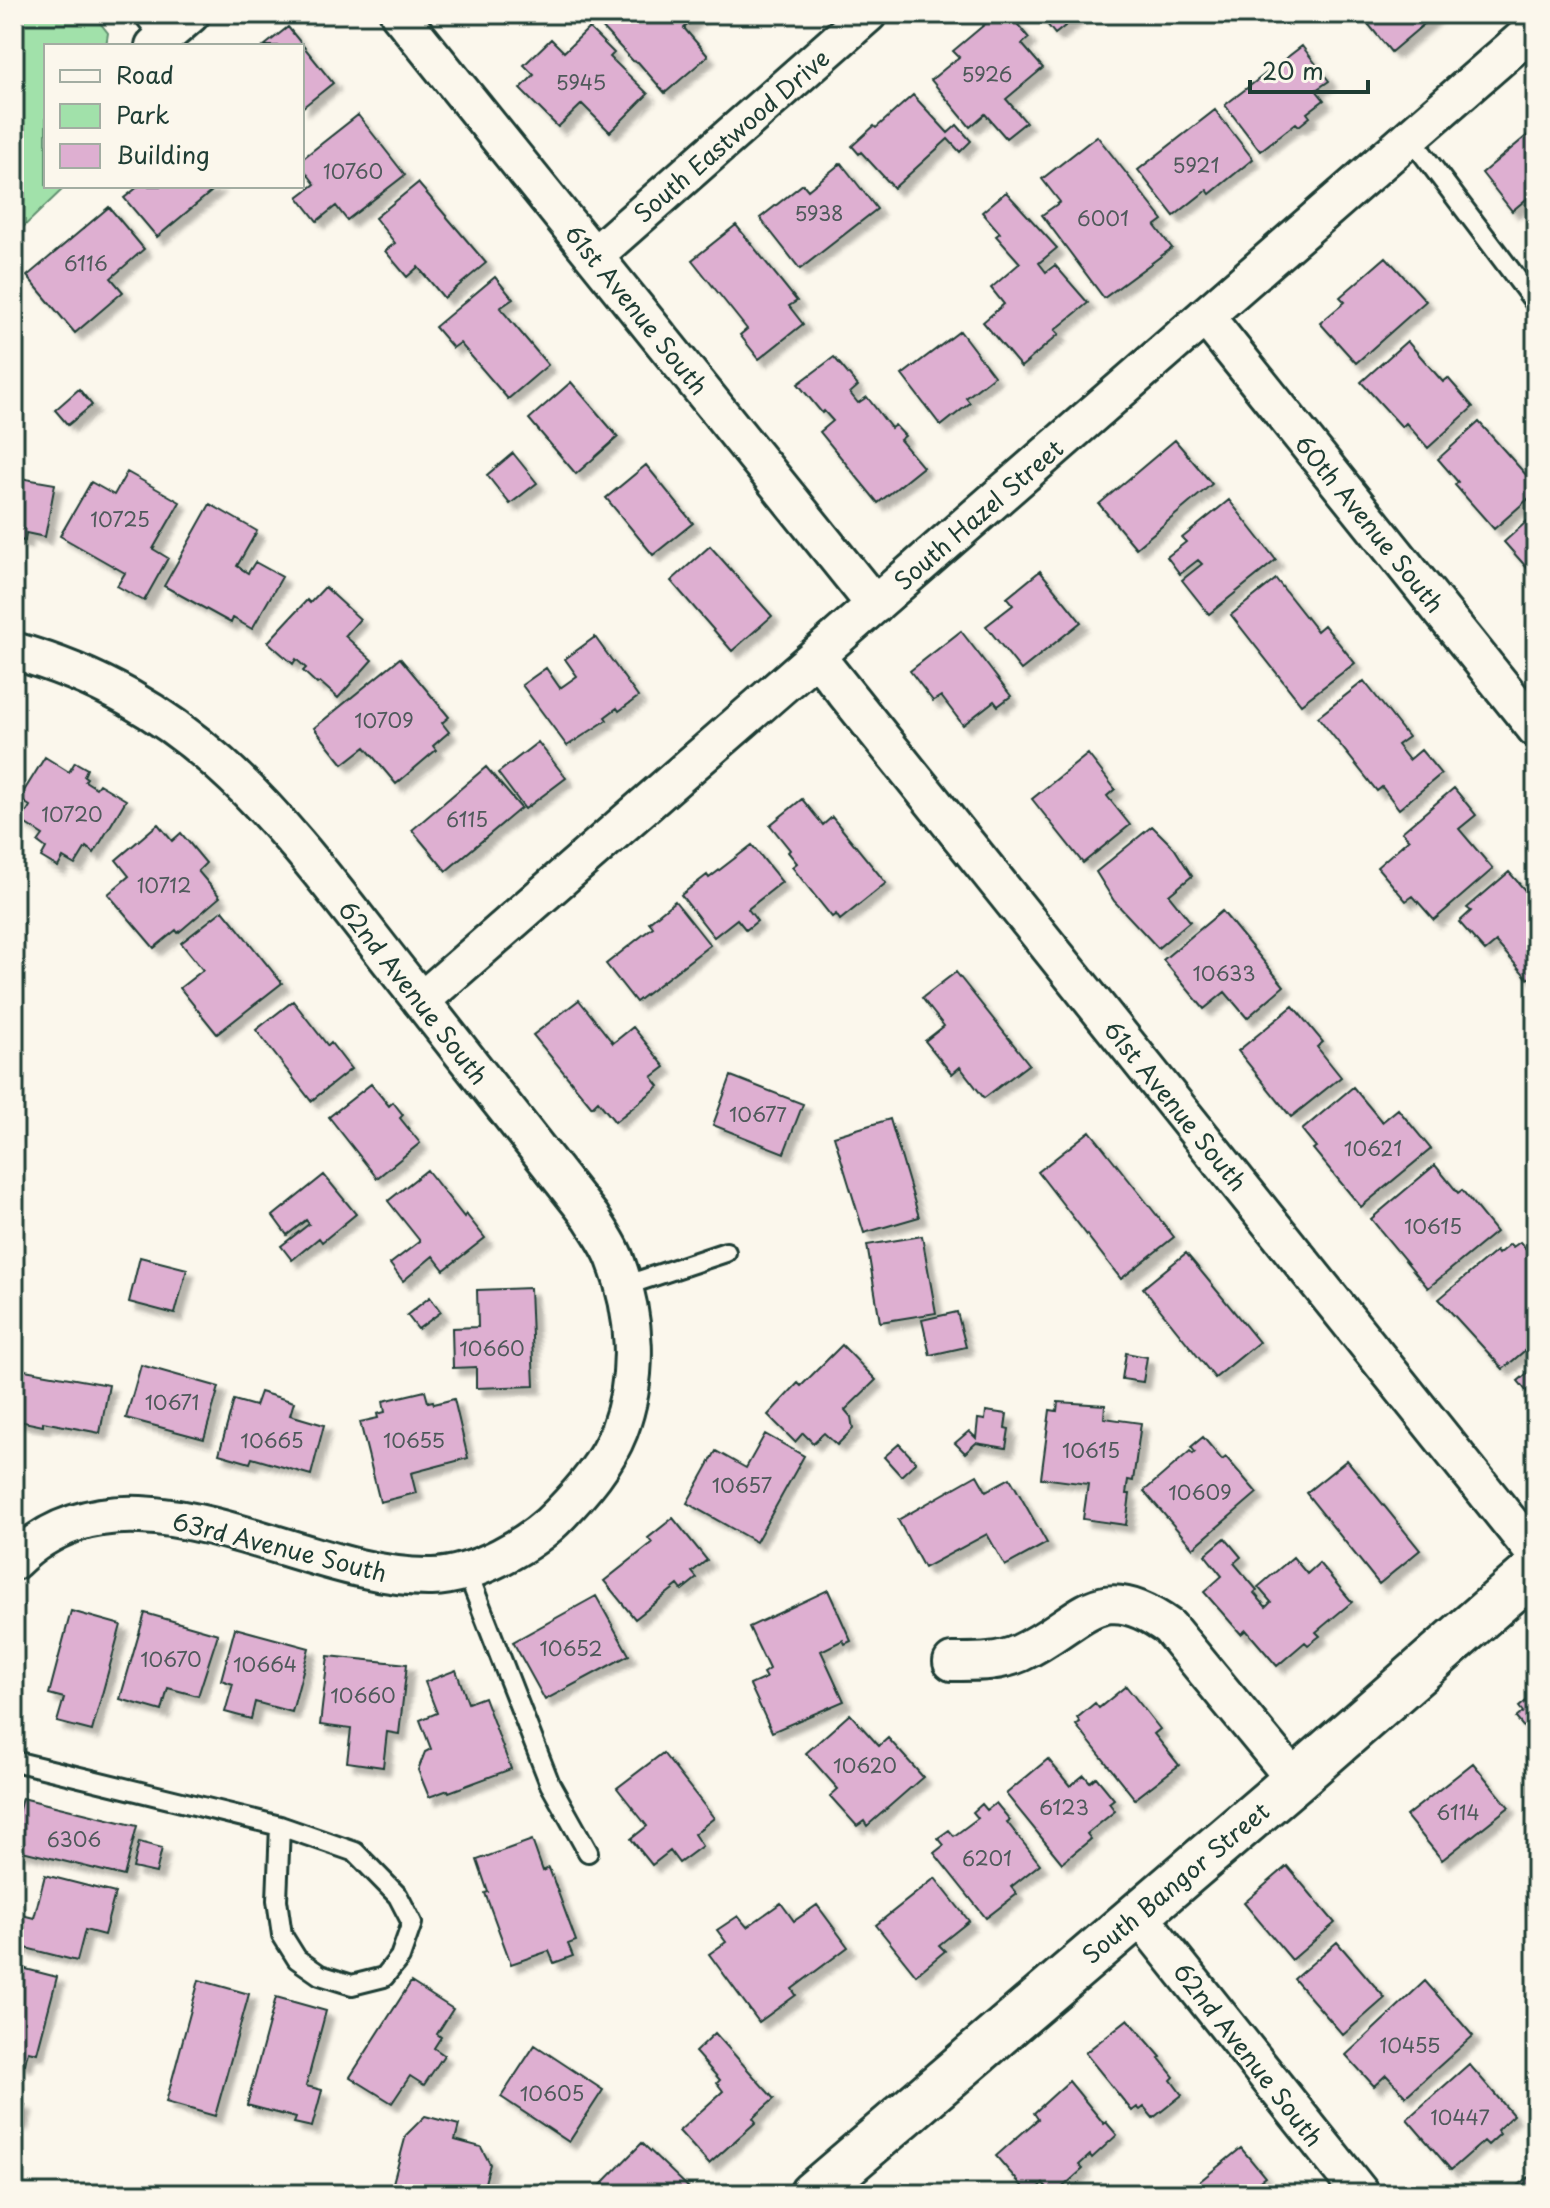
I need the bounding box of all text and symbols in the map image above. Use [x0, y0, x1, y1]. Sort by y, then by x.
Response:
street label: South Eastwood Drive [625, 40, 837, 230]
legend [44, 44, 304, 188]
scale bar [1250, 44, 1368, 94]
text: 20 m [1262, 52, 1324, 88]
text: Road [116, 56, 174, 92]
house number: 5926 [962, 59, 1012, 89]
house number: 5945 [556, 67, 606, 97]
text: Park [116, 96, 170, 132]
text: Building [116, 136, 210, 172]
house number: 5921 [1173, 150, 1219, 180]
house number: 10760 [323, 156, 383, 186]
house number: 5938 [794, 198, 844, 228]
house number: 6001 [1077, 203, 1129, 233]
street label: 61st Avenue South [557, 216, 717, 402]
house number: 6116 [64, 248, 108, 278]
street label: 60th Avenue South [1287, 426, 1453, 620]
street label: South Hazel Street [885, 430, 1071, 598]
house number: 10725 [90, 504, 150, 534]
house number: 10709 [354, 705, 414, 735]
house number: 10720 [41, 799, 103, 829]
house number: 6115 [446, 804, 488, 834]
house number: 10712 [137, 870, 191, 900]
street label: 62nd Avenue South [331, 892, 497, 1092]
house number: 10633 [1193, 958, 1255, 988]
street label: 61st Avenue South [1096, 1012, 1256, 1198]
house number: 10677 [729, 1099, 787, 1129]
house number: 10621 [1344, 1133, 1402, 1163]
house number: 10615 [1404, 1211, 1462, 1241]
house number: 10660 [459, 1333, 525, 1363]
house number: 10671 [145, 1387, 199, 1417]
house number: 10665 [240, 1425, 304, 1455]
house number: 10655 [383, 1425, 445, 1455]
house number: 10615 [1062, 1435, 1120, 1465]
house number: 10657 [712, 1470, 772, 1500]
house number: 10609 [1168, 1477, 1232, 1507]
street label: 63rd Avenue South [169, 1502, 391, 1590]
house number: 10652 [540, 1633, 602, 1663]
house number: 10670 [140, 1644, 202, 1674]
house number: 10664 [233, 1649, 297, 1679]
house number: 10660 [330, 1680, 396, 1710]
house number: 10620 [833, 1750, 897, 1780]
house number: 6123 [1039, 1792, 1089, 1822]
street label: South Bangor Street [1073, 1793, 1277, 1971]
house number: 6114 [1436, 1797, 1480, 1827]
house number: 6306 [47, 1824, 101, 1854]
house number: 6201 [962, 1843, 1012, 1873]
street label: 62nd Avenue South [1166, 1954, 1332, 2154]
house number: 10455 [1380, 2030, 1440, 2060]
house number: 10605 [520, 2078, 584, 2108]
house number: 10447 [1430, 2102, 1490, 2132]

